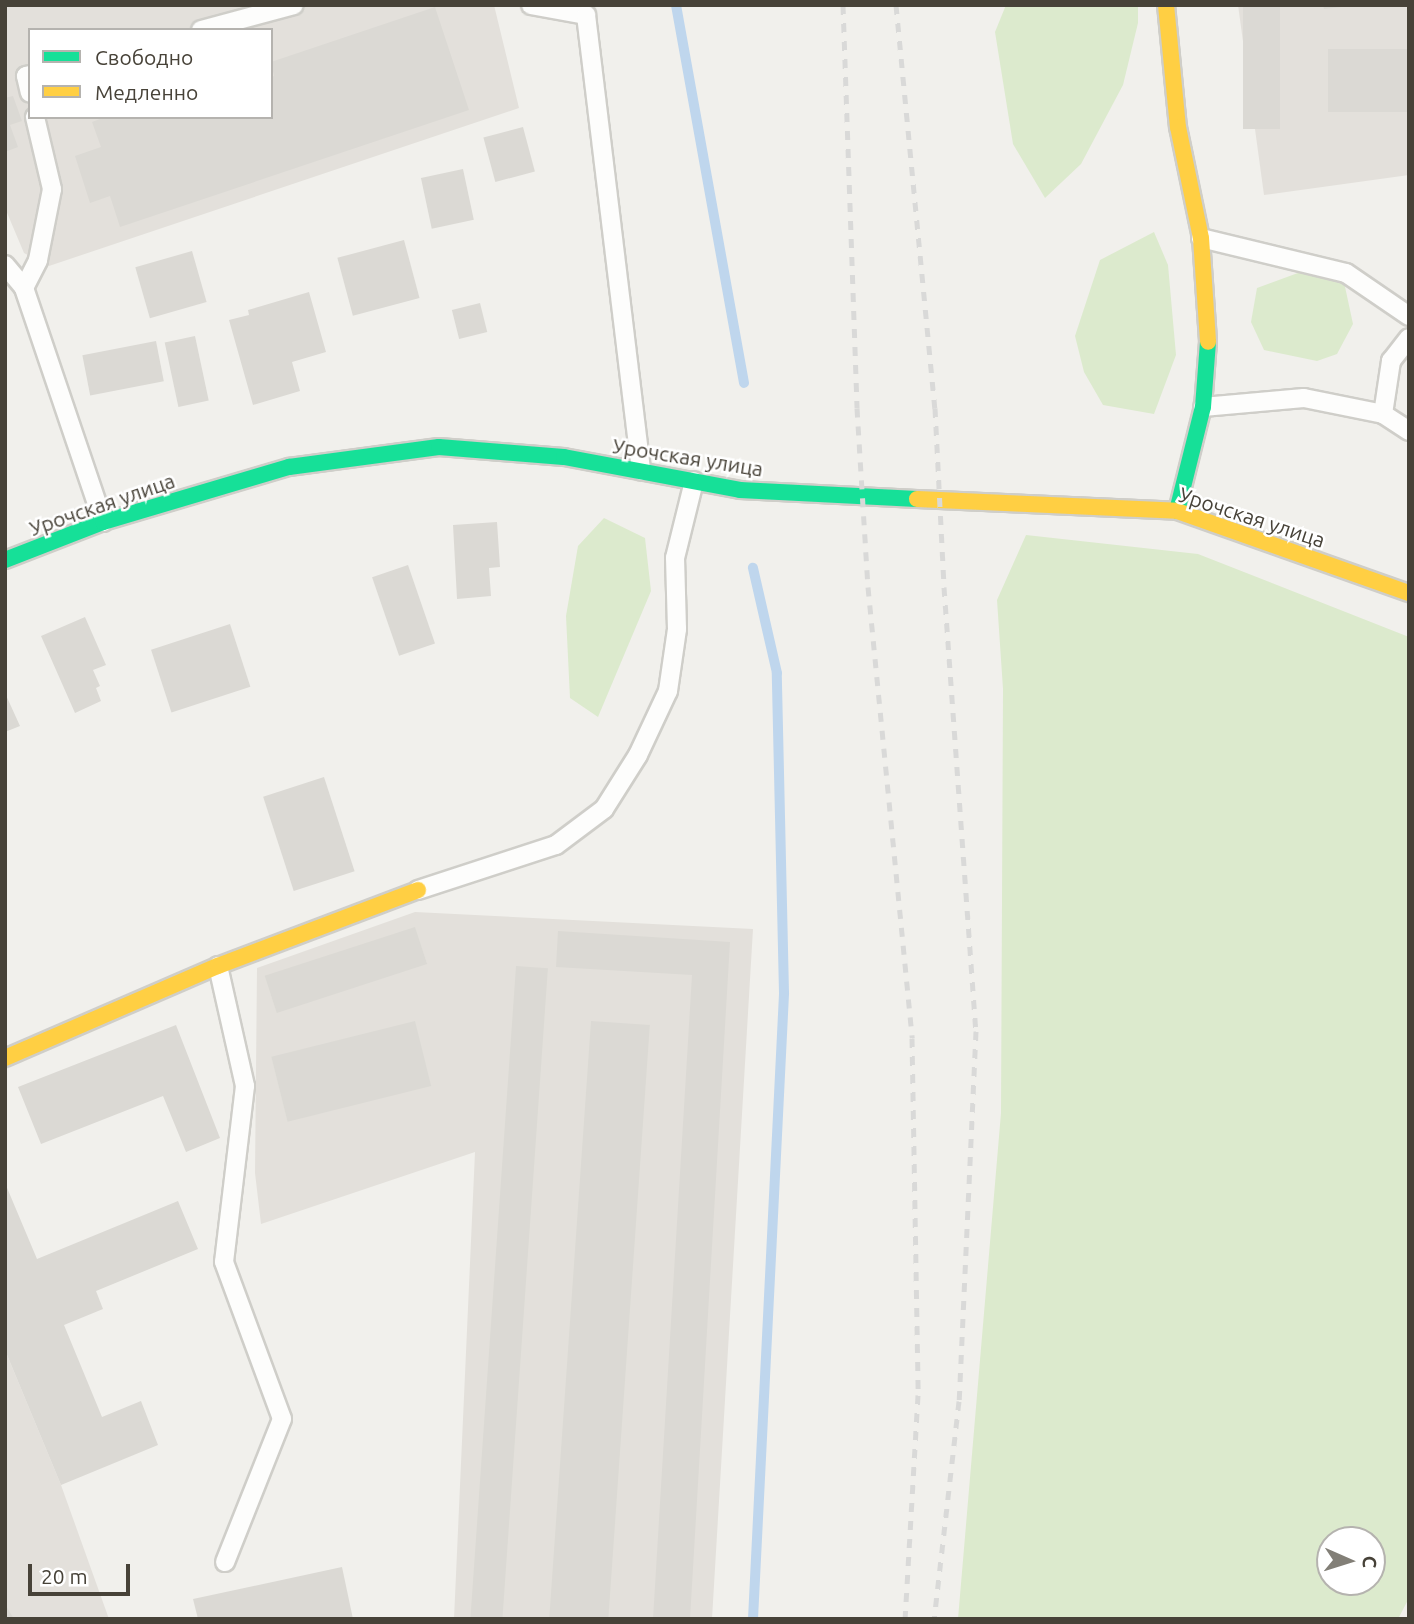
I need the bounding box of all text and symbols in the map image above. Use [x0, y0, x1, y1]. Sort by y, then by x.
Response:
legend [28, 28, 273, 119]
text: Свободно [95, 45, 193, 69]
text: Медленно [95, 80, 198, 104]
street label: Урочская улица [611, 433, 765, 481]
street label: Урочская улица [26, 467, 178, 541]
street label: Урочская улица [1176, 482, 1328, 552]
north arrow [1316, 1526, 1386, 1596]
scale bar [32, 1550, 133, 1594]
text: С [1359, 1555, 1381, 1569]
text: 20 m [41, 1564, 88, 1588]

